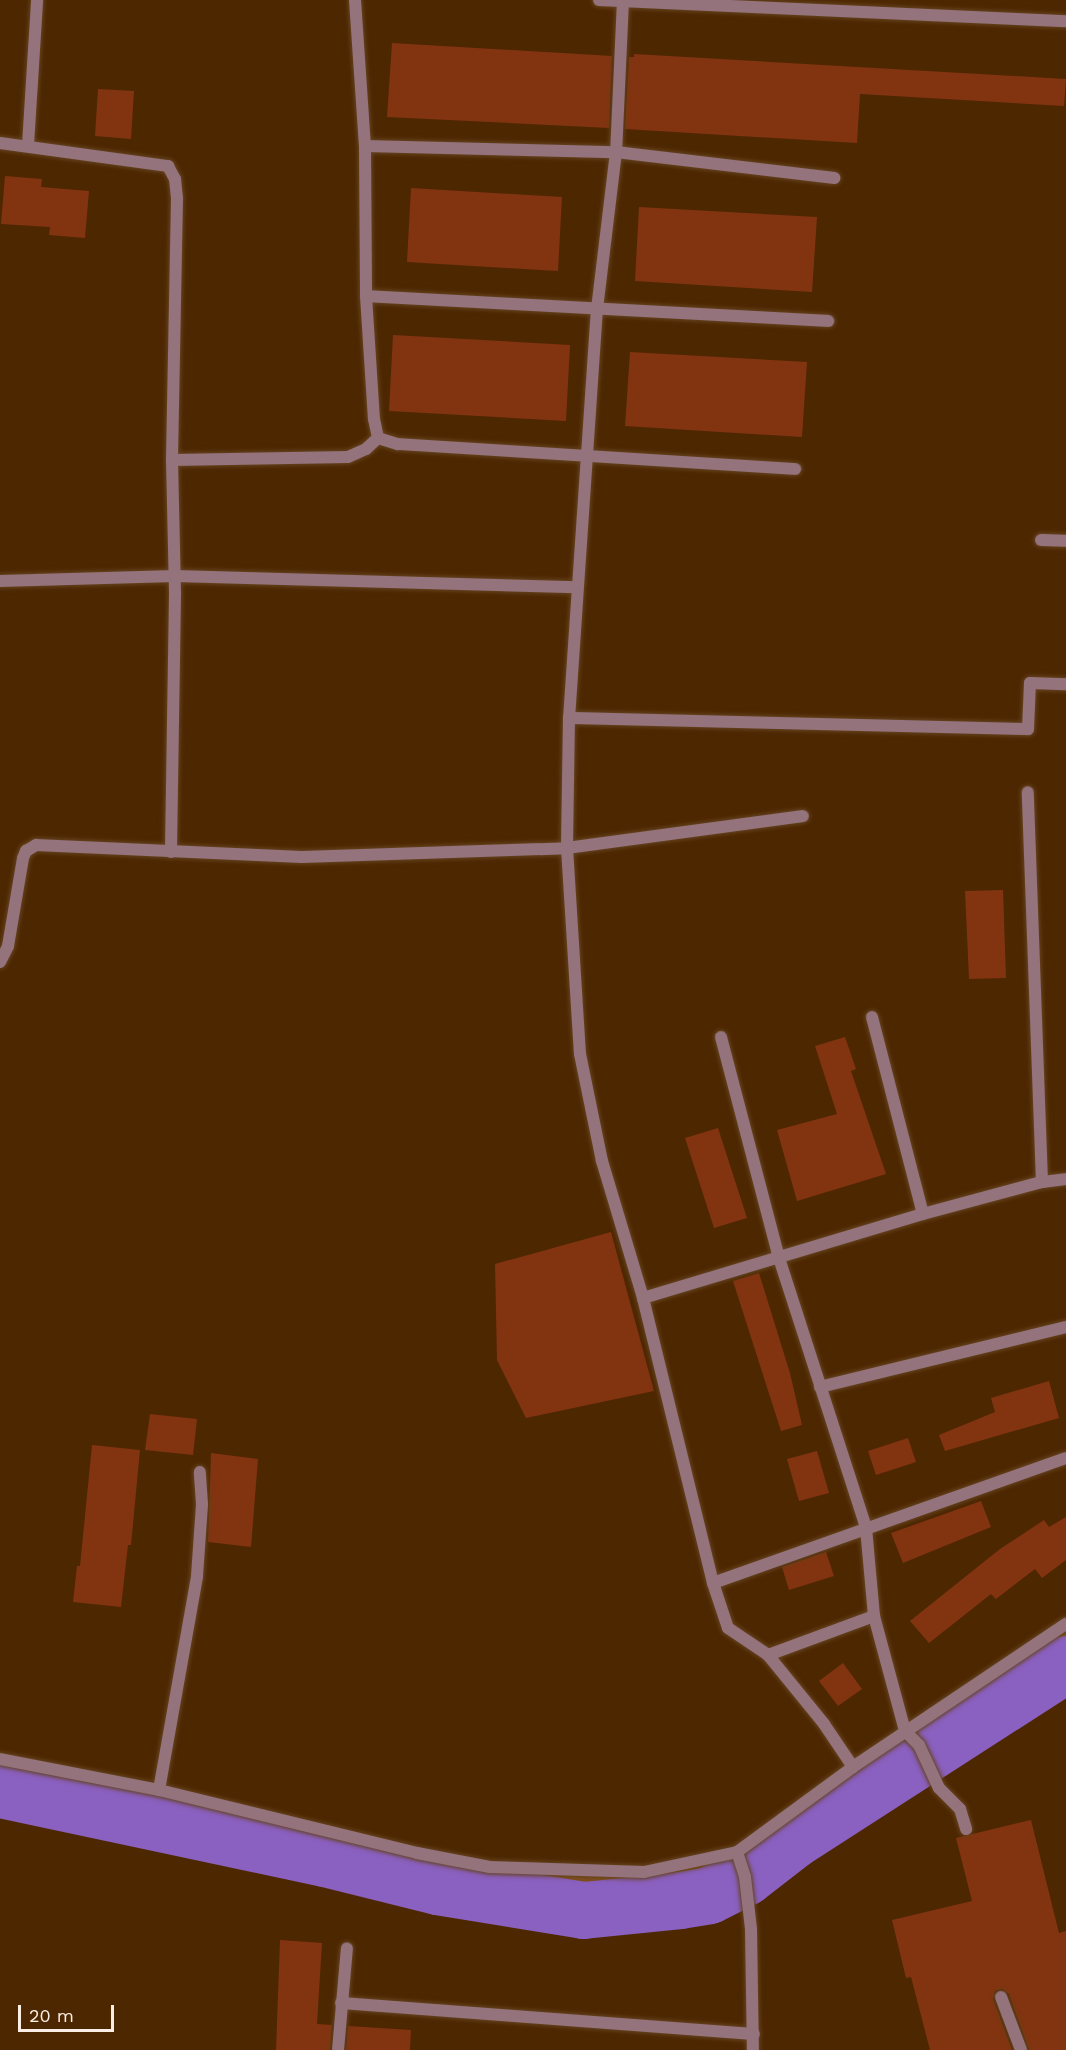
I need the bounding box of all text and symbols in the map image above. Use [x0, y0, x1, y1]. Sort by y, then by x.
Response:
scale bar [21, 1993, 117, 2031]
text: 20 m [29, 2005, 74, 2026]

